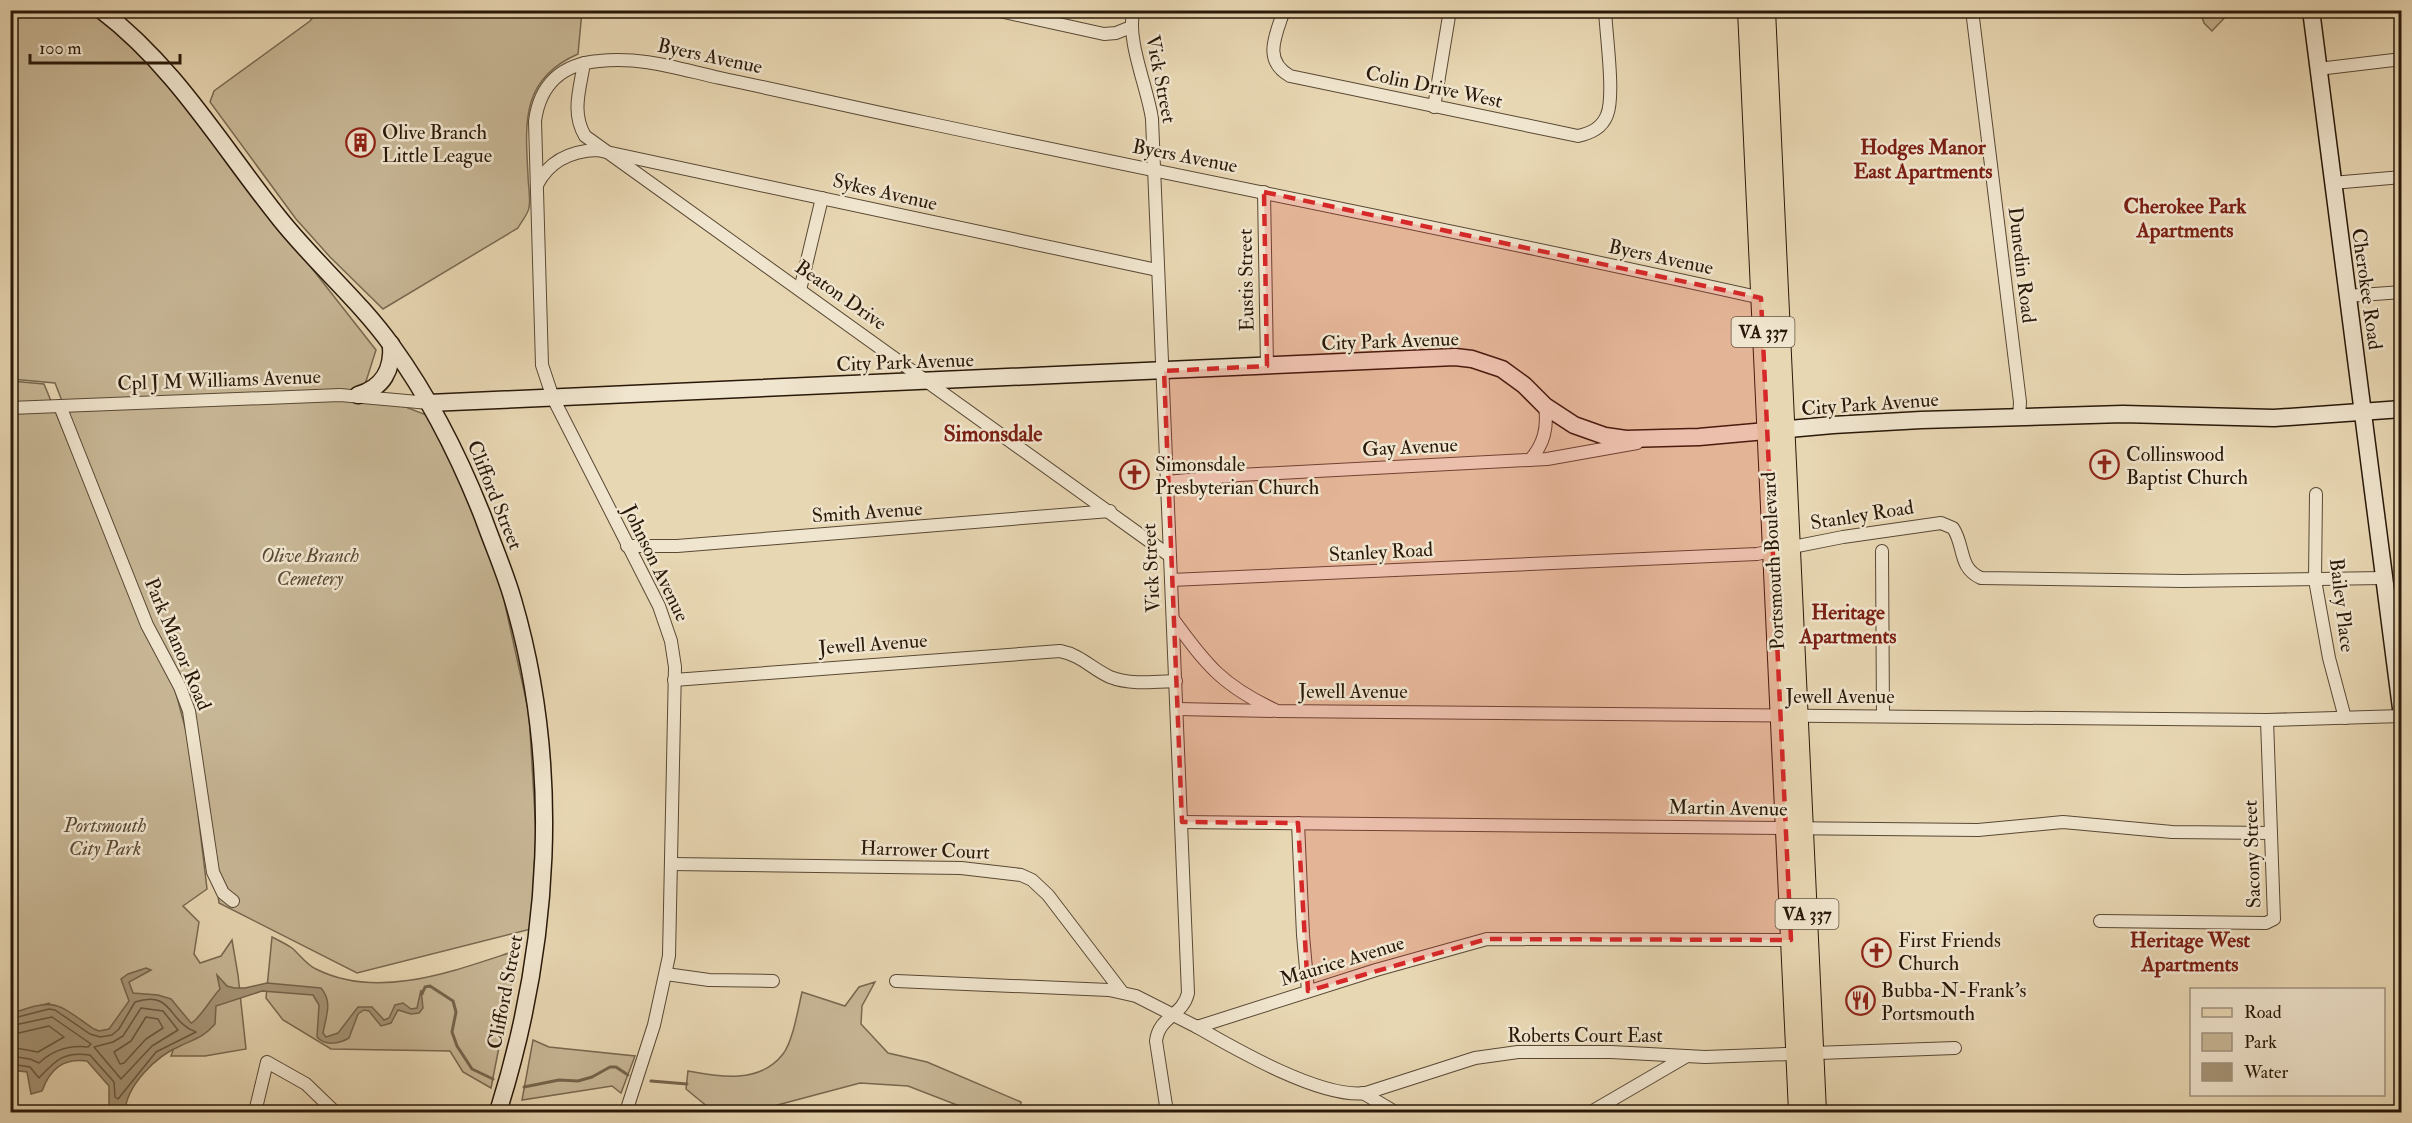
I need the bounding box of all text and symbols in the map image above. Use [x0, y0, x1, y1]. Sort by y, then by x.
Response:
scale bar [30, 27, 180, 65]
street label: Byers Avenue [655, 33, 765, 79]
street label: Vick Street [1140, 33, 1182, 126]
text: 100 m [39, 37, 82, 60]
street label: Colin Drive West [1363, 60, 1505, 114]
place label: Olive Branch Little League [382, 120, 492, 168]
building icon: Olive Branch Little League [345, 127, 377, 159]
street label: Byers Avenue [1130, 134, 1240, 178]
district label: Hodges Manor East Apartments [1853, 134, 1993, 185]
street label: Sykes Avenue [830, 168, 940, 216]
district label: Cherokee Park Apartments [2124, 193, 2247, 244]
street label: Dunedin Road [2002, 206, 2042, 325]
street label: Cherokee Road [2346, 227, 2388, 352]
street label: Eustis Street [1233, 228, 1259, 332]
street label: Byers Avenue [1606, 234, 1716, 280]
street label: Beaton Drive [790, 254, 892, 336]
road number: VA 337 [1732, 317, 1794, 347]
street label: City Park Avenue [1321, 326, 1459, 356]
street label: City Park Avenue [836, 347, 974, 377]
street label: Cpl J M Williams Avenue [117, 364, 321, 397]
street label: City Park Avenue [1800, 387, 1940, 421]
district label: Simonsdale [943, 420, 1043, 448]
street label: Gay Avenue [1362, 432, 1458, 462]
street label: Clifford Street [462, 437, 528, 554]
place label: Collinswood Baptist Church [2126, 442, 2249, 491]
church icon: Collinswood Baptist Church [2089, 449, 2121, 481]
place label: Simonsdale Presbyterian Church [1155, 452, 1320, 500]
church icon: Simonsdale Presbyterian Church [1118, 459, 1150, 491]
street label: Portsmouth Boulevard [1756, 471, 1790, 651]
street label: Stanley Road [1808, 494, 1916, 536]
street label: Smith Avenue [811, 496, 923, 528]
street label: Johnson Avenue [617, 500, 695, 626]
street label: Vick Street [1136, 522, 1166, 613]
street label: Stanley Road [1328, 537, 1434, 567]
park label: Olive Branch Cemetery [261, 543, 359, 591]
street label: Bailey Place [2324, 557, 2360, 653]
street label: Park Manor Road [139, 574, 217, 714]
district label: Heritage Apartments [1799, 599, 1896, 650]
street label: Jewell Avenue [817, 628, 928, 660]
street label: Jewell Avenue [1297, 679, 1408, 704]
street label: Jewell Avenue [1784, 684, 1895, 709]
street label: Martin Avenue [1668, 794, 1788, 822]
street label: Sacony Street [2238, 799, 2266, 909]
park label: Portsmouth City Park [63, 813, 146, 861]
street label: Harrower Court [860, 835, 991, 865]
road number: VA 337 [1776, 899, 1838, 929]
district label: Heritage West Apartments [2130, 927, 2250, 978]
place label: First Friends Church [1898, 928, 2001, 976]
street label: Maurice Avenue [1277, 930, 1407, 992]
street label: Clifford Street [482, 932, 528, 1051]
church icon: First Friends Church [1861, 936, 1893, 968]
place label: Bubba-N-Frank's Portsmouth [1881, 978, 2026, 1026]
restaurant icon: Bubba-N-Frank's Portsmouth [1844, 985, 1876, 1017]
legend [2190, 988, 2385, 1096]
text: Road [2244, 1001, 2282, 1024]
street label: Roberts Court East [1507, 1023, 1663, 1048]
text: Park [2244, 1031, 2277, 1054]
text: Water [2243, 1061, 2288, 1084]

